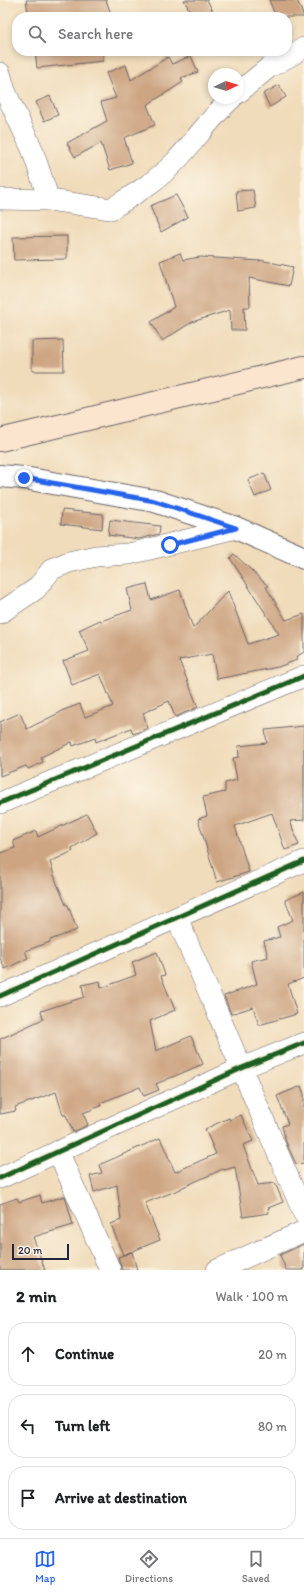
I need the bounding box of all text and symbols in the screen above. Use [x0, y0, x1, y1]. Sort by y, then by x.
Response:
search box [12, 12, 292, 56]
icon: search [26, 23, 48, 45]
text: Search here [58, 25, 133, 43]
north arrow [208, 68, 244, 104]
route end [15, 469, 33, 487]
route start [161, 536, 179, 554]
scale bar [12, 1242, 69, 1261]
text: 20 m [18, 1244, 42, 1257]
text: 2 min [16, 1286, 56, 1306]
text: Walk · 100 m [215, 1289, 288, 1304]
icon: ahead [17, 1343, 39, 1365]
text: Continue [55, 1345, 114, 1363]
text: 20 m [258, 1347, 287, 1362]
icon: left [17, 1415, 39, 1437]
text: Turn left [55, 1417, 110, 1435]
text: 80 m [258, 1419, 287, 1434]
icon: arrive [17, 1487, 39, 1509]
text: Arrive at destination [55, 1489, 187, 1507]
tab: Map [34, 1548, 56, 1585]
tab: Directions [125, 1548, 173, 1585]
tab: Saved [242, 1548, 270, 1585]

